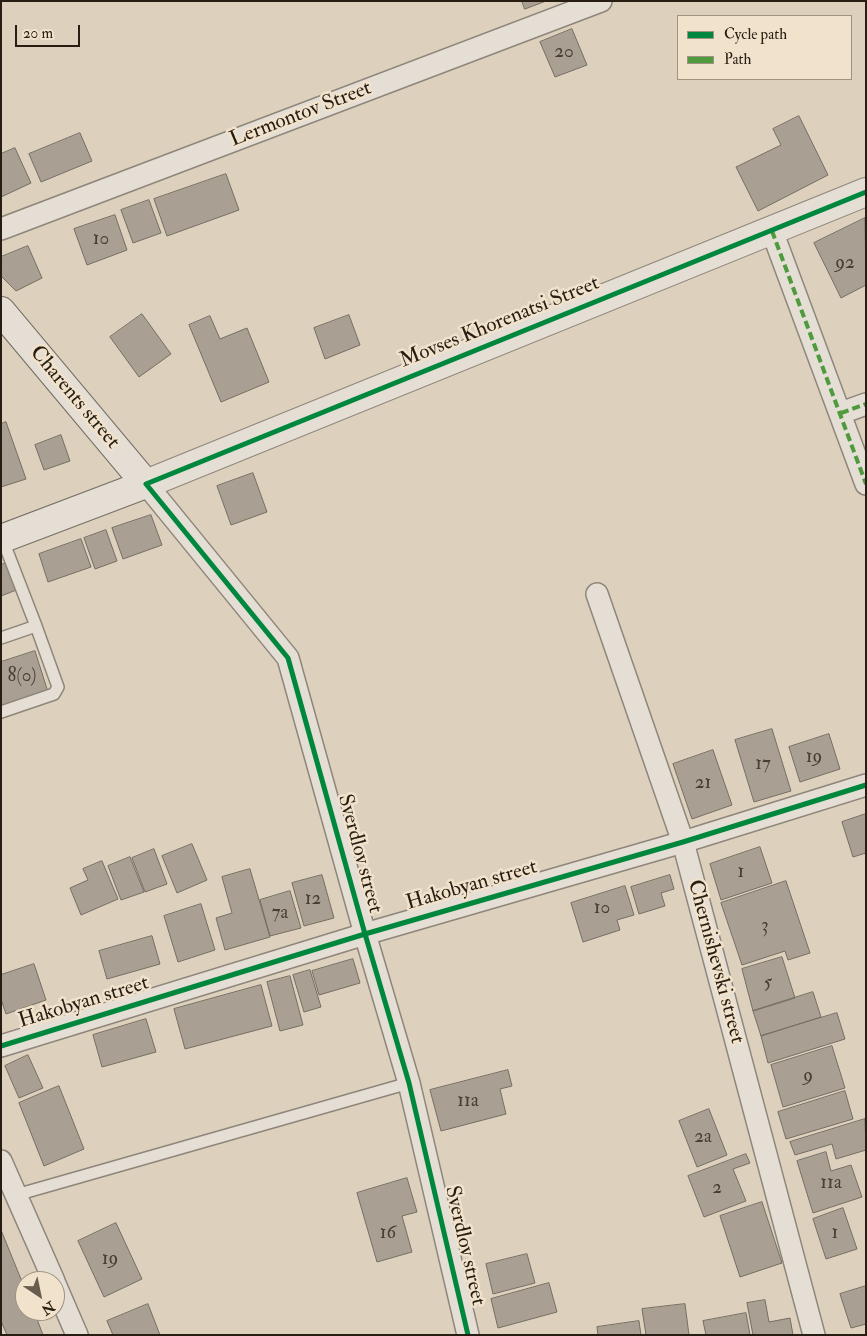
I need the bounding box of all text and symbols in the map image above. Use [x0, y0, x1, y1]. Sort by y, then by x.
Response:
scale bar [18, 15, 82, 47]
legend [677, 15, 852, 80]
text: 20 m [23, 24, 53, 43]
text: Cycle path [724, 25, 787, 44]
house number: 20 [554, 42, 574, 64]
text: Path [724, 50, 751, 69]
street label: Lermontov Street [227, 76, 375, 154]
house number: 10 [93, 229, 109, 251]
house number: 92 [835, 253, 855, 275]
street label: Movses Khorenatsi Street [397, 271, 603, 375]
street label: Charents street [24, 341, 124, 455]
house number: 8(0) [7, 666, 37, 688]
house number: 19 [806, 747, 822, 769]
house number: 17 [755, 754, 771, 776]
house number: 21 [695, 773, 711, 795]
street label: Sverdlov street [331, 792, 387, 916]
street label: Hakobyan street [404, 855, 540, 917]
house number: 1 [738, 862, 744, 884]
street label: Chernishevski street [681, 877, 749, 1047]
house number: 12 [305, 889, 321, 911]
house number: 10 [594, 898, 610, 920]
house number: 7a [272, 903, 288, 925]
house number: 3 [761, 916, 769, 938]
street label: Hakobyan street [16, 971, 152, 1035]
house number: 5 [764, 973, 772, 995]
house number: 9 [803, 1066, 813, 1088]
house number: 11a [457, 1091, 479, 1113]
house number: 2a [694, 1127, 712, 1149]
house number: 11a [820, 1173, 842, 1195]
house number: 2 [712, 1178, 722, 1200]
street label: Sverdlov street [438, 1184, 490, 1308]
house number: 16 [380, 1223, 396, 1245]
house number: 1 [832, 1223, 838, 1245]
house number: 19 [102, 1249, 118, 1271]
north arrow [15, 1271, 65, 1321]
text: N [38, 1297, 58, 1319]

